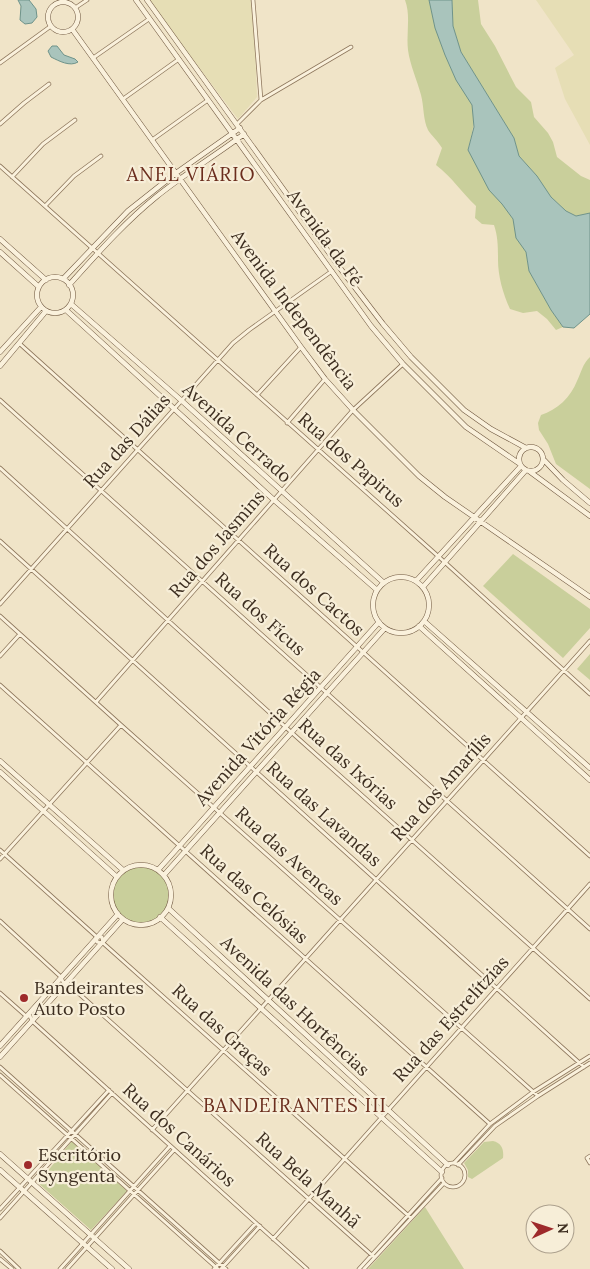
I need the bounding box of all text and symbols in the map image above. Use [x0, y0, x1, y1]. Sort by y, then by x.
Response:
district label: ANEL VIÁRIO [125, 162, 256, 186]
street label: Avenida da Fé [282, 184, 369, 291]
street label: Avenida Independência [226, 224, 362, 394]
street label: Avenida Cerrado [177, 377, 297, 488]
street label: Rua das Dálias [78, 389, 175, 493]
street label: Rua dos Papirus [294, 407, 409, 512]
street label: Rua dos Jasmins [164, 485, 270, 602]
street label: Rua dos Cactos [259, 538, 369, 641]
street label: Rua dos Fícus [210, 567, 310, 660]
street label: Avenida Vitória Régia [189, 663, 325, 811]
street label: Rua das Ixórias [294, 713, 403, 814]
street label: Rua dos Amarílis [386, 728, 495, 846]
street label: Rua das Lavandas [262, 756, 386, 871]
street label: Rua das Avencas [231, 801, 348, 910]
street label: Rua das Celósias [195, 839, 313, 948]
street label: Avenida das Hortências [215, 930, 375, 1081]
street label: Rua das Estrelítzias [388, 951, 513, 1087]
place label: Bandeirantes Auto Posto [33, 976, 144, 1020]
street label: Rua das Graças [167, 979, 277, 1081]
marker: Bandeirantes Auto Posto [18, 992, 30, 1004]
street label: Rua dos Canários [118, 1078, 241, 1191]
district label: BANDEIRANTES III [203, 1093, 387, 1117]
street label: Rua Bela Manhã [251, 1127, 365, 1233]
place label: Escritório Syngenta [38, 1143, 121, 1187]
marker: Escritório Syngenta [22, 1159, 34, 1171]
north arrow [525, 1204, 575, 1254]
text: N [554, 1222, 572, 1234]

